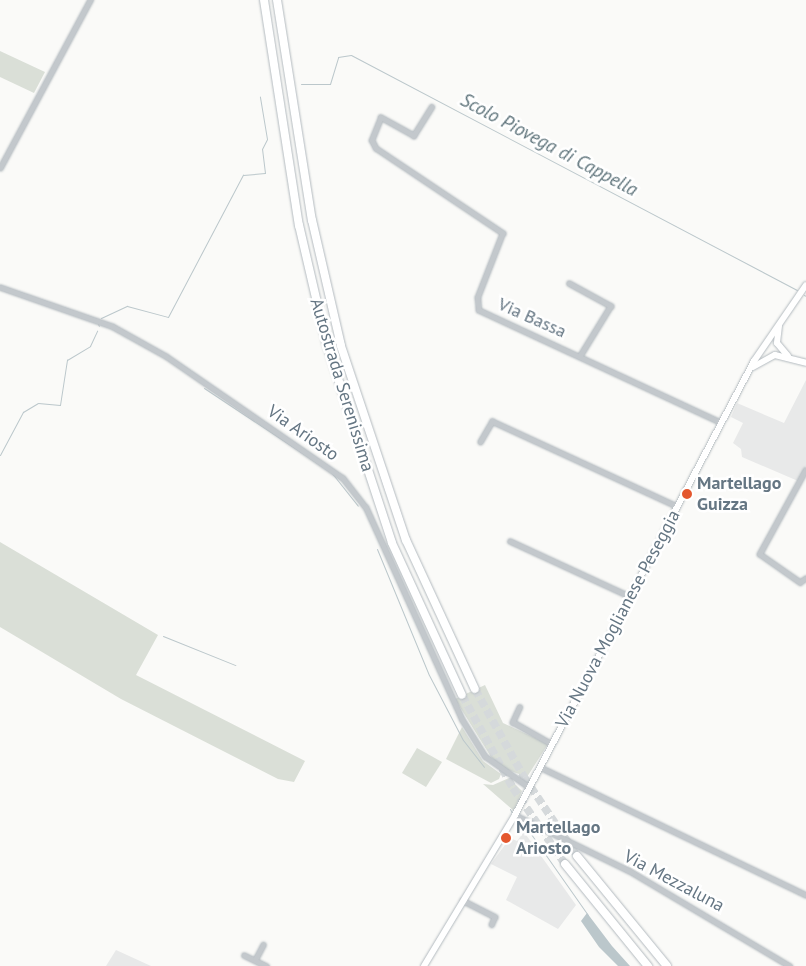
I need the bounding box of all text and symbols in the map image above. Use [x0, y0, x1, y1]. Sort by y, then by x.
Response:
water label: Scolo Piovega di Cappella [457, 89, 641, 201]
street label: Via Bassa [495, 293, 569, 343]
street label: Autostrada Serenissima [305, 296, 379, 474]
street label: Via Ariosto [263, 400, 343, 466]
place label: Martellago Guizza [697, 473, 781, 516]
marker: Martellago Guizza [681, 488, 693, 500]
street label: Via Nuova Moglianese Peseggia [551, 506, 685, 732]
place label: Martellago Ariosto [516, 817, 600, 860]
marker: Martellago Ariosto [500, 832, 512, 844]
street label: Via Mezzaluna [620, 845, 728, 917]

